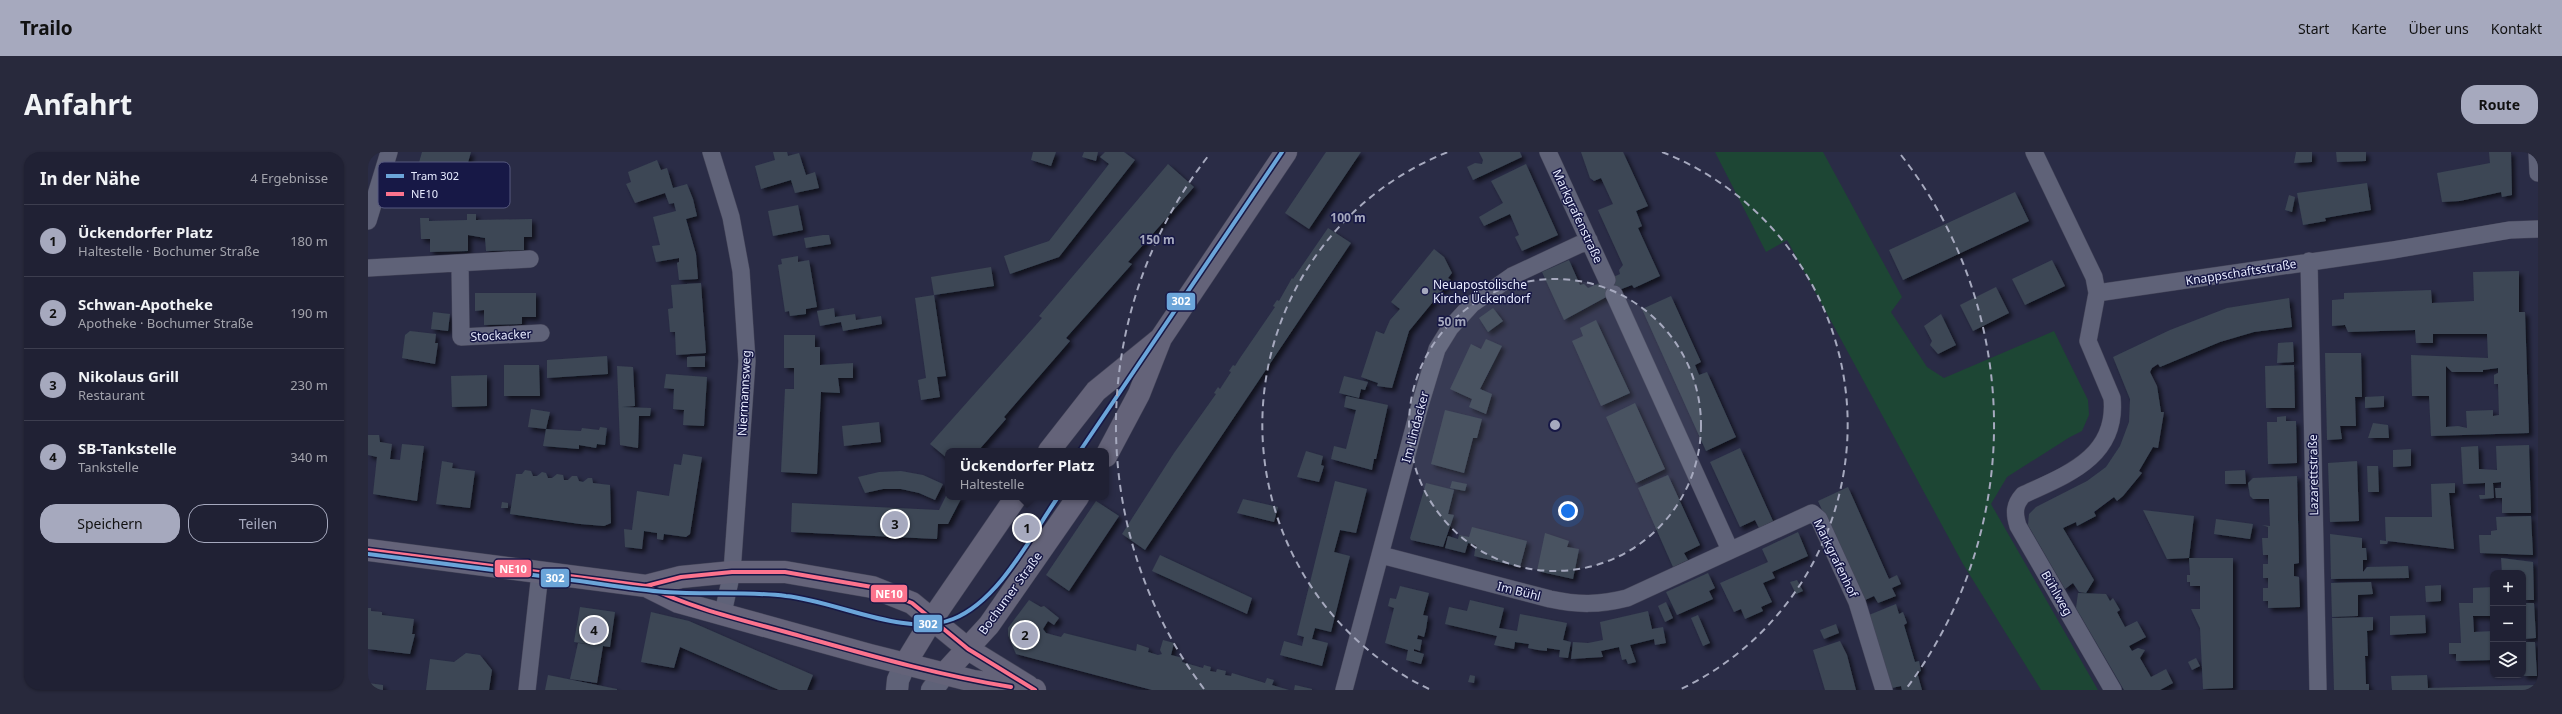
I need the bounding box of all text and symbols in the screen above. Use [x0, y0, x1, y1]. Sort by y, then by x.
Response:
text: Trailo [20, 15, 73, 41]
text: Start [2298, 19, 2329, 38]
text: Karte [2351, 19, 2387, 38]
text: Über uns [2409, 19, 2469, 38]
text: Kontakt [2491, 19, 2542, 38]
text: Anfahrt [24, 85, 132, 123]
button: Route [2461, 85, 2538, 124]
legend [378, 162, 510, 208]
street label: Markgrafenstraße [1549, 166, 1607, 266]
text: In der Nähe [40, 167, 140, 190]
text: Tram 302 [411, 168, 459, 183]
text: 4 Ergebnisse [250, 169, 328, 187]
text: NE10 [411, 186, 438, 201]
text: 100 m [1330, 209, 1366, 226]
text: Ückendorfer Platz [78, 222, 213, 242]
text: 150 m [1139, 231, 1175, 248]
text: 1 [49, 232, 57, 250]
text: 180 m [290, 232, 328, 250]
text: Haltestelle · Bochumer Straße [78, 242, 259, 260]
street label: Knappschaftsstraße [2184, 255, 2298, 289]
place label: Neuapostolische Kirche Ückendorf [1433, 276, 1531, 307]
marker: Neuapostolische Kirche Ückendorf [1420, 286, 1430, 296]
line badge: 302 [1166, 292, 1196, 311]
text: 302 [1172, 293, 1190, 308]
text: Schwan-Apotheke [78, 294, 213, 314]
text: 2 [49, 304, 57, 322]
text: 190 m [290, 304, 328, 322]
text: 50 m [1438, 313, 1466, 330]
text: Apotheke · Bochumer Straße [78, 314, 253, 332]
street label: Stockacker [470, 325, 532, 345]
street label: Niermannsweg [733, 350, 755, 436]
text: Nikolaus Grill [78, 366, 179, 386]
text: 3 [49, 376, 57, 394]
text: 230 m [290, 376, 328, 394]
text: Restaurant [78, 386, 145, 404]
street label: Im Lindacker [1397, 389, 1433, 465]
centre of rings [1548, 418, 1562, 432]
street label: Lazarettstraße [2304, 434, 2322, 516]
text: SB-Tankstelle [78, 438, 177, 458]
text: 4 [49, 448, 57, 466]
text: 340 m [290, 448, 328, 466]
popup [945, 448, 1109, 500]
text: Ückendorfer Platz [960, 455, 1094, 475]
text: Tankstelle [78, 458, 139, 476]
text: Haltestelle [960, 475, 1024, 493]
your location [1558, 501, 1578, 521]
button: Speichern [40, 504, 180, 543]
button: Teilen [188, 504, 328, 543]
pin: 3 [882, 509, 908, 539]
pin: 1 [1014, 513, 1040, 543]
street label: Markgrafenhof [1810, 516, 1863, 601]
street label: Bochumer Straße [974, 548, 1046, 638]
line badge: NE10 [494, 559, 532, 578]
text: NE10 [499, 561, 527, 576]
street label: Bühlweg [2037, 567, 2077, 619]
line badge: 302 [540, 568, 570, 588]
text: 302 [546, 570, 564, 585]
map controls [2490, 570, 2526, 678]
button: + [2490, 570, 2526, 606]
street label: Im Bühl [1496, 577, 1542, 605]
line badge: NE10 [870, 584, 908, 603]
text: NE10 [875, 586, 903, 601]
button: − [2490, 606, 2526, 642]
line badge: 302 [913, 614, 943, 633]
pin: 4 [581, 615, 607, 645]
text: 302 [919, 616, 937, 631]
pin: 2 [1012, 620, 1038, 650]
button: layers [2490, 642, 2526, 678]

